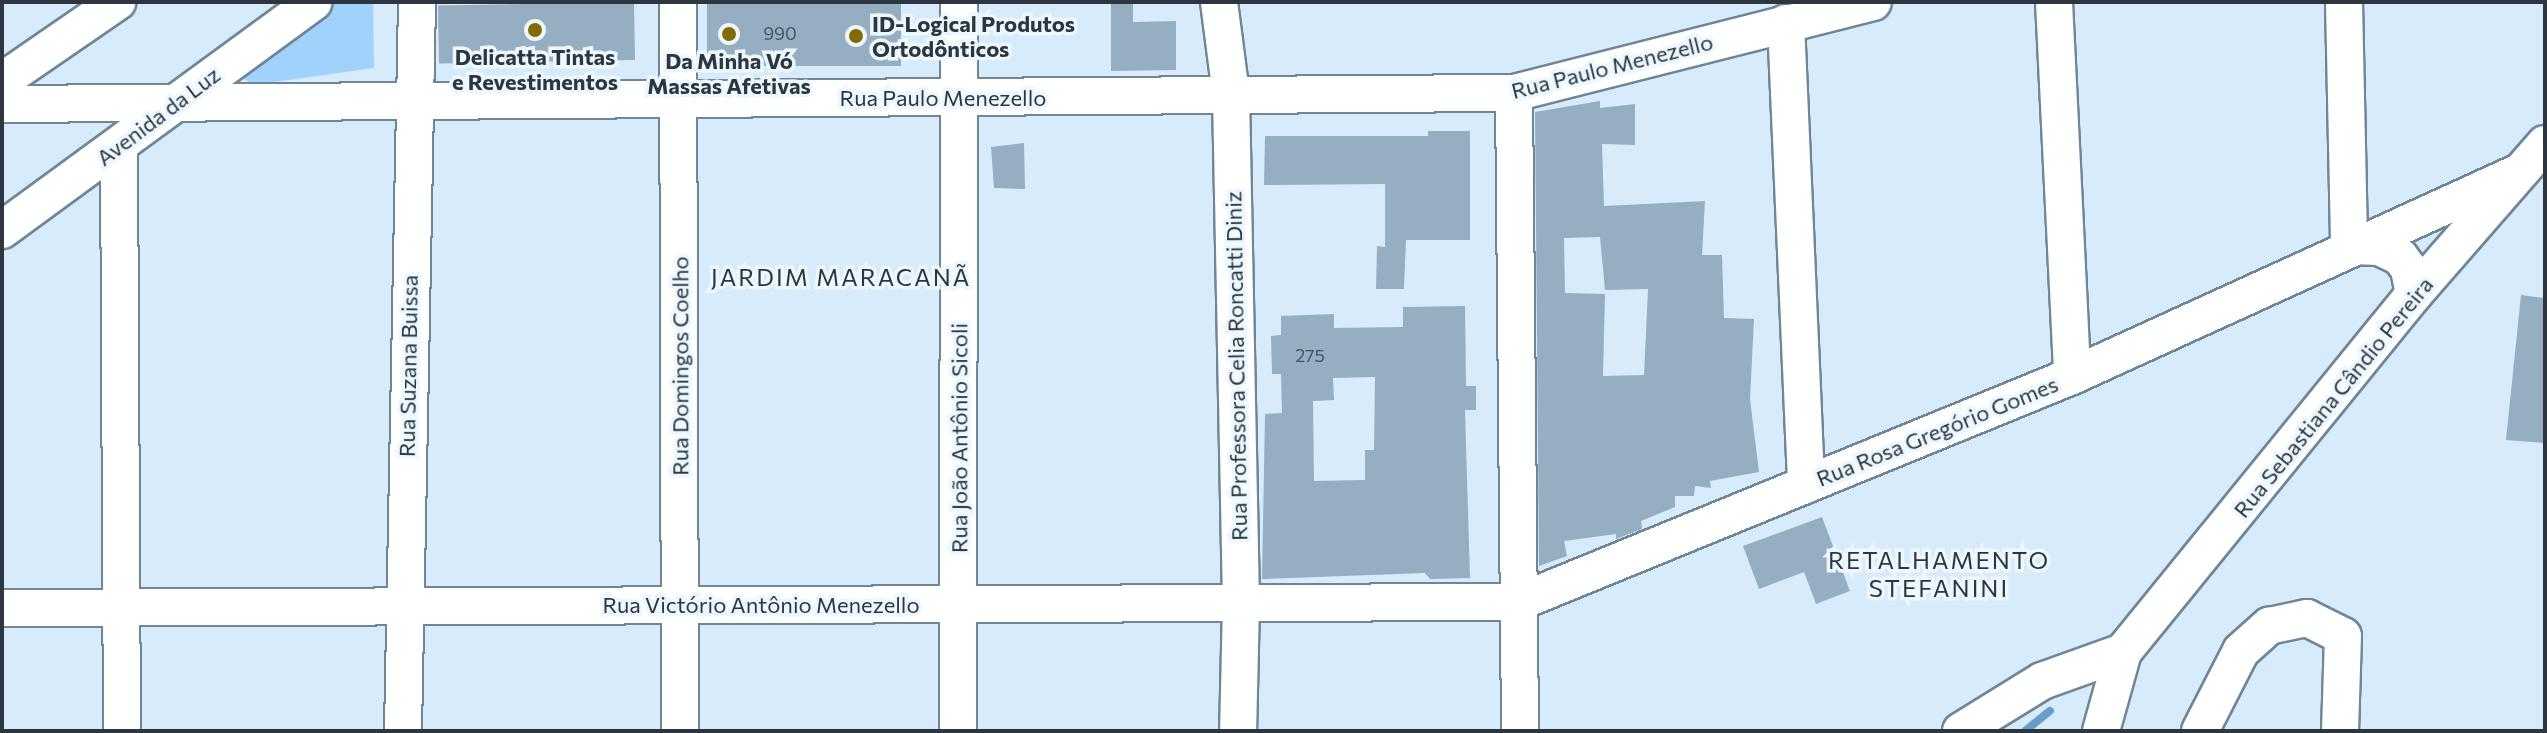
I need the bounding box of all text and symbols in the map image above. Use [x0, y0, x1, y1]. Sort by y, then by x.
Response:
place label: ID-Logical Produtos Ortodônticos [872, 10, 1075, 62]
marker: Delicatta Tintas e Revestimentos [526, 21, 544, 39]
house number: 990 [763, 22, 797, 44]
marker: Da Minha Vó Massas Afetivas [720, 25, 738, 43]
marker: ID-Logical Produtos Ortodônticos [847, 27, 865, 45]
street label: Rua Paulo Menezello [1508, 28, 1716, 104]
place label: Delicatta Tintas e Revestimentos [452, 43, 618, 94]
place label: Da Minha Vó Massas Afetivas [647, 47, 811, 98]
street label: Avenida da Luz [91, 61, 225, 171]
street label: Rua Paulo Menezello [840, 85, 1046, 111]
street label: Rua Professora Celia Roncatti Diniz [1220, 191, 1252, 541]
street label: Rua Domingos Coelho [667, 256, 693, 476]
district label: JARDIM MARACANÃ [711, 263, 971, 291]
street label: Rua Sebastiana Cândio Pereira [2228, 271, 2438, 523]
street label: Rua Suzana Buissa [393, 275, 423, 457]
street label: Rua João Antônio Sicoli [946, 323, 972, 553]
house number: 275 [1295, 344, 1325, 366]
street label: Rua Rosa Gregório Gomes [1812, 370, 2062, 492]
district label: RETALHAMENTO STEFANINI [1828, 546, 2050, 602]
street label: Rua Victório Antônio Menezello [602, 592, 920, 618]

